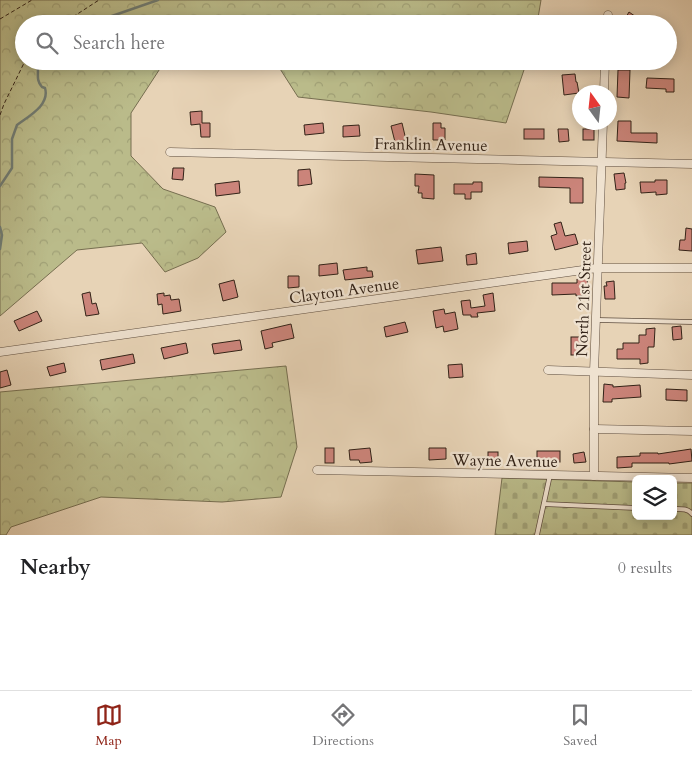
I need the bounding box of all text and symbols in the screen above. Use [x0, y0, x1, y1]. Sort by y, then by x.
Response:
search box [15, 15, 677, 70]
icon: search [33, 29, 61, 57]
text: Search here [73, 30, 165, 56]
north arrow [572, 85, 617, 130]
street label: Franklin Avenue [374, 133, 488, 157]
street label: North 21st Street [571, 241, 597, 357]
street label: Clayton Avenue [288, 272, 400, 310]
street label: Wayne Avenue [451, 449, 558, 473]
map controls [632, 475, 677, 520]
button: layers [632, 475, 677, 520]
text: Nearby [20, 553, 91, 582]
text: 0 results [618, 557, 672, 579]
tab: Map [95, 701, 123, 750]
tab: Directions [312, 701, 374, 750]
tab: Saved [563, 701, 597, 750]

